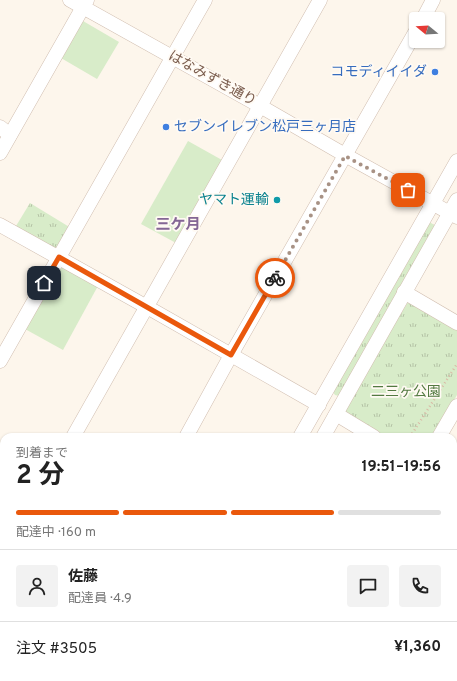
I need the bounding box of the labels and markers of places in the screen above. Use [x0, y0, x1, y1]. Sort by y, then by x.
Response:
place label: コモディイイダ [331, 64, 427, 81]
marker: コモディイイダ [430, 67, 440, 77]
place label: セブンイレブン松戸三ヶ月店 [174, 118, 356, 136]
marker: セブンイレブン松戸三ヶ月店 [161, 122, 171, 132]
pin [391, 173, 425, 207]
place label: ヤマト運輸 [199, 191, 269, 209]
marker: ヤマト運輸 [272, 195, 282, 205]
pin [27, 266, 61, 300]

